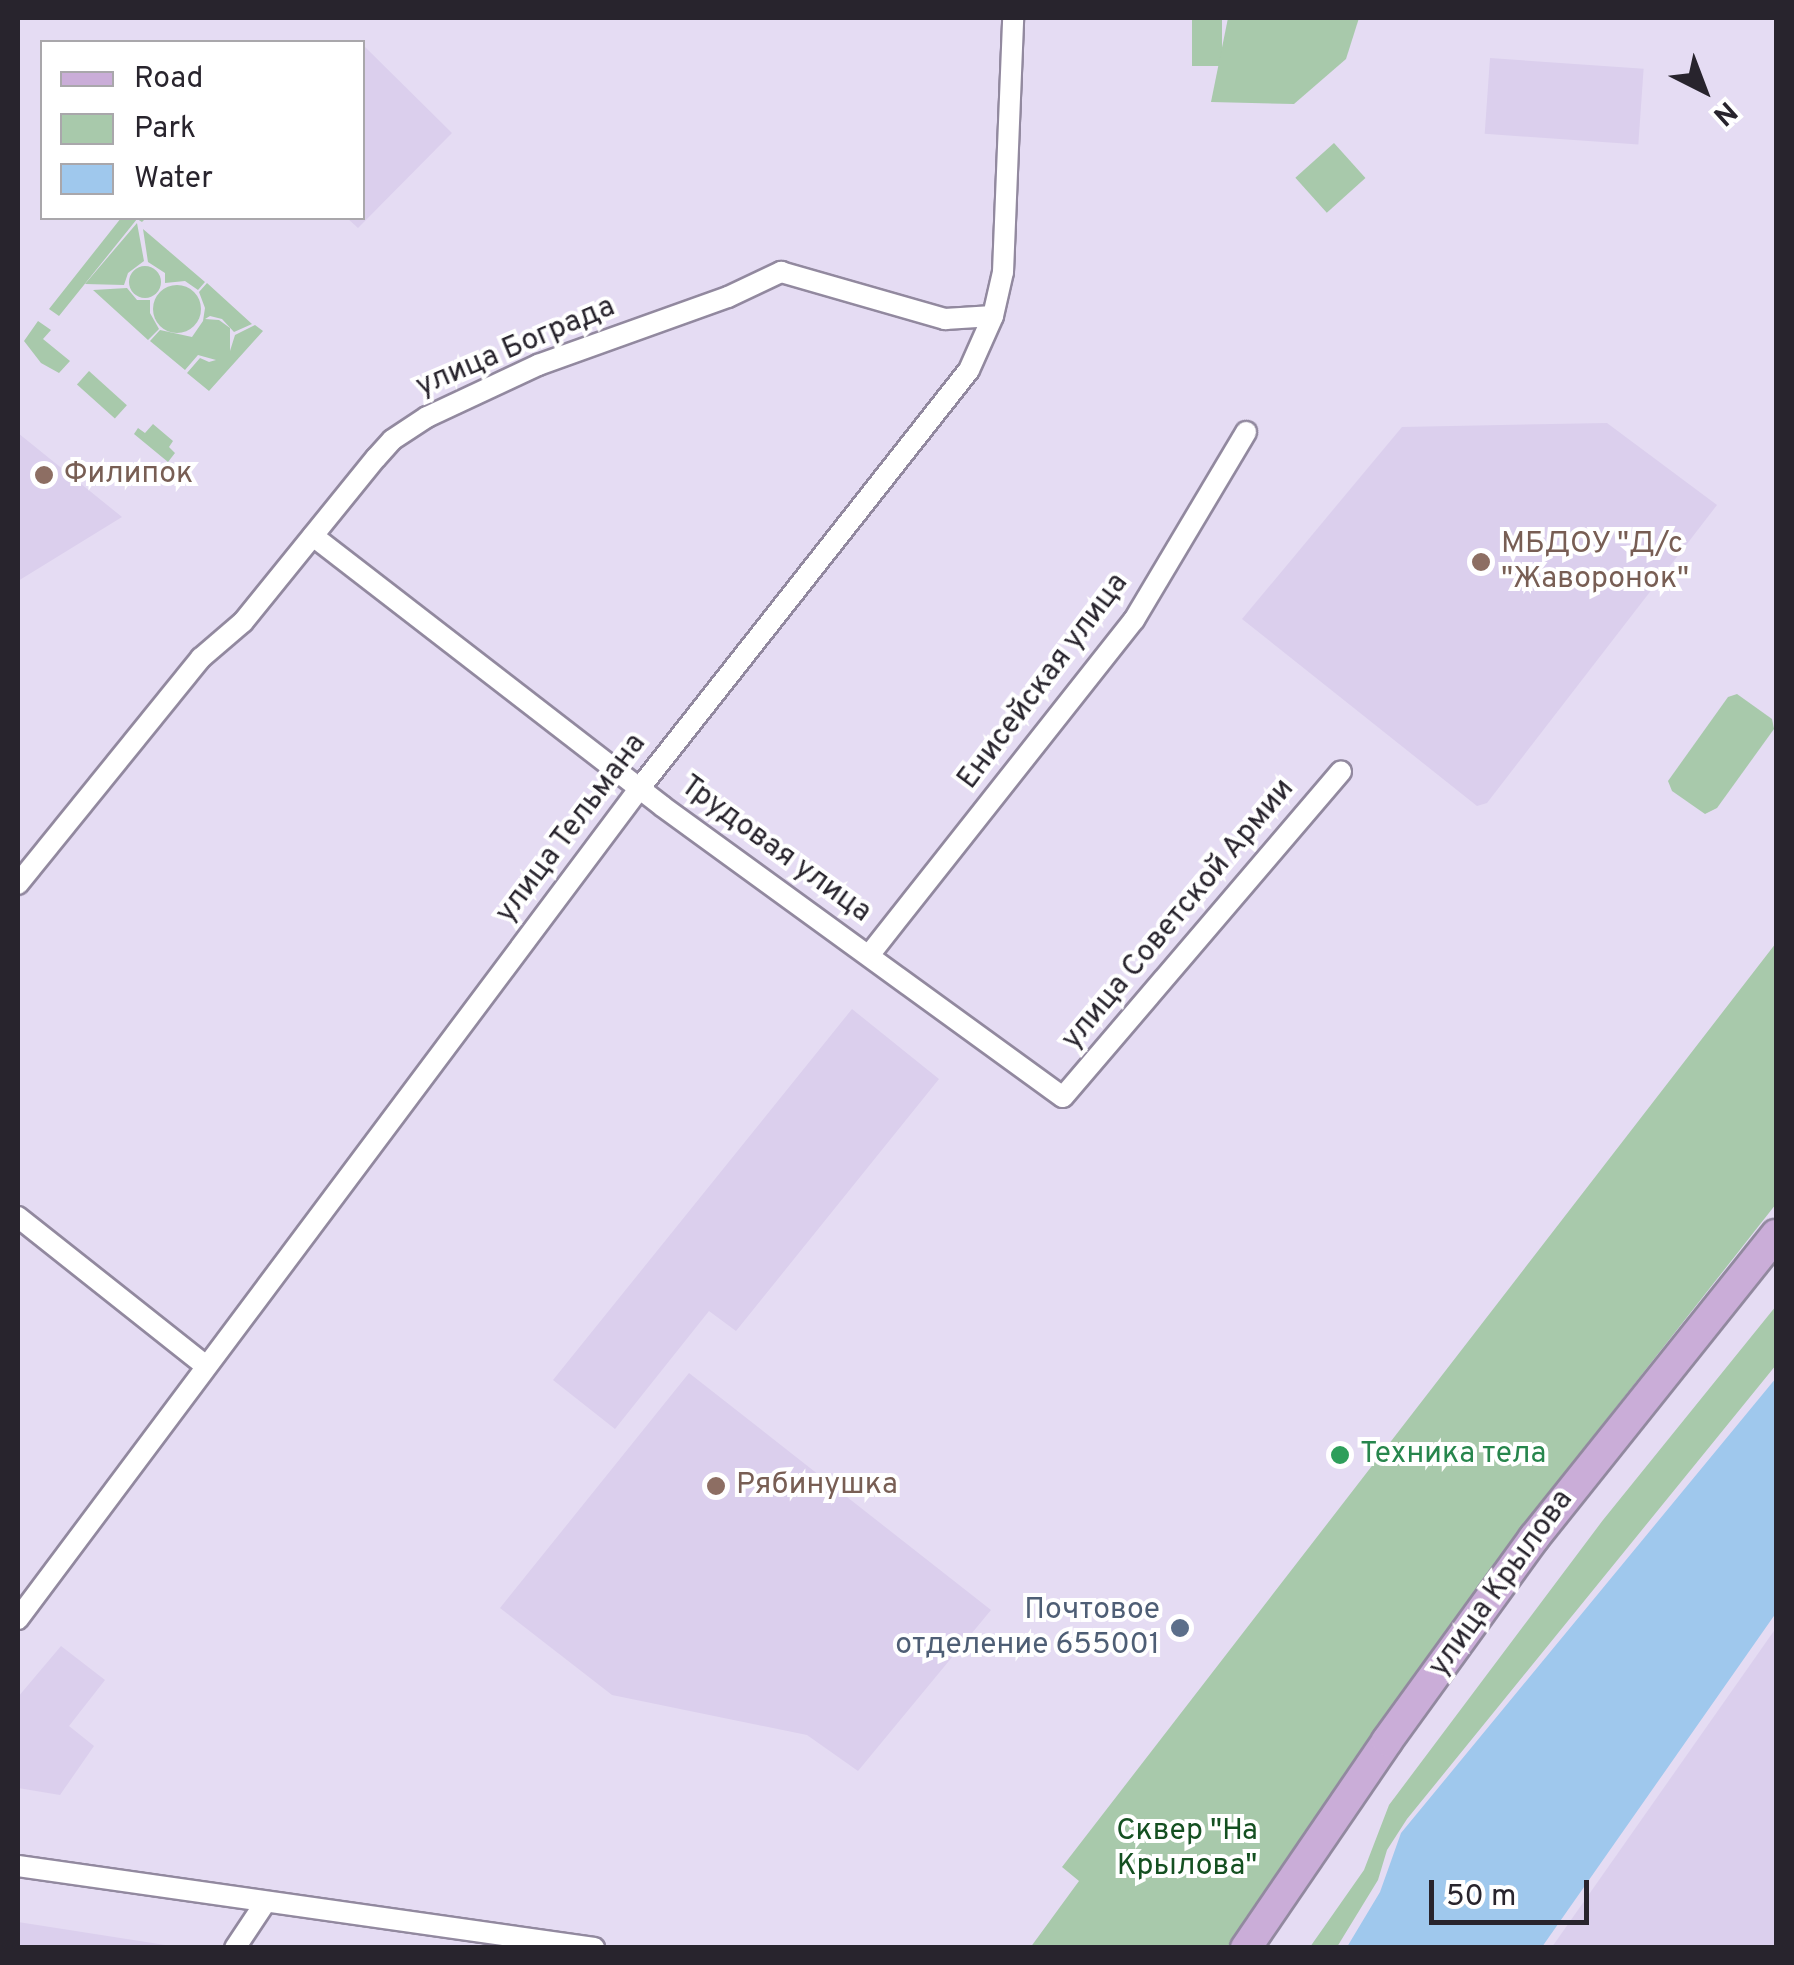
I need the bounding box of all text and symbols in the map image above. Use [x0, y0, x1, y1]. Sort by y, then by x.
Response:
legend [40, 40, 365, 220]
north arrow [1654, 40, 1754, 140]
text: Road [134, 61, 203, 98]
text: N [1705, 92, 1744, 132]
text: Park [134, 111, 196, 148]
text: Water [134, 161, 213, 198]
street label: улица Бограда [411, 290, 621, 406]
place label: Филипок [64, 457, 193, 493]
marker: Филипок [33, 464, 55, 486]
place label: МБДОУ "Д/с "Жаворонок" [1501, 527, 1689, 598]
marker: МБДОУ "Д/с "Жаворонок" [1470, 551, 1492, 573]
street label: Енисейская улица [951, 567, 1137, 797]
street label: улица Тельмана [489, 727, 655, 931]
street label: Трудовая улица [673, 769, 877, 931]
street label: улица Советской Армии [1055, 772, 1303, 1058]
place label: Техника тела [1360, 1437, 1546, 1473]
marker: Техника тела [1329, 1444, 1351, 1466]
place label: Рябинушка [736, 1468, 898, 1504]
marker: Рябинушка [705, 1475, 727, 1497]
street label: улица Крылова [1422, 1484, 1582, 1684]
place label: Почтовое отделение 655001 [895, 1593, 1160, 1664]
marker: Почтовое отделение 655001 [1169, 1617, 1191, 1639]
park label: Сквер "На Крылова" [1116, 1814, 1258, 1884]
scale bar [1434, 1860, 1594, 1922]
text: 50 m [1446, 1879, 1516, 1916]

